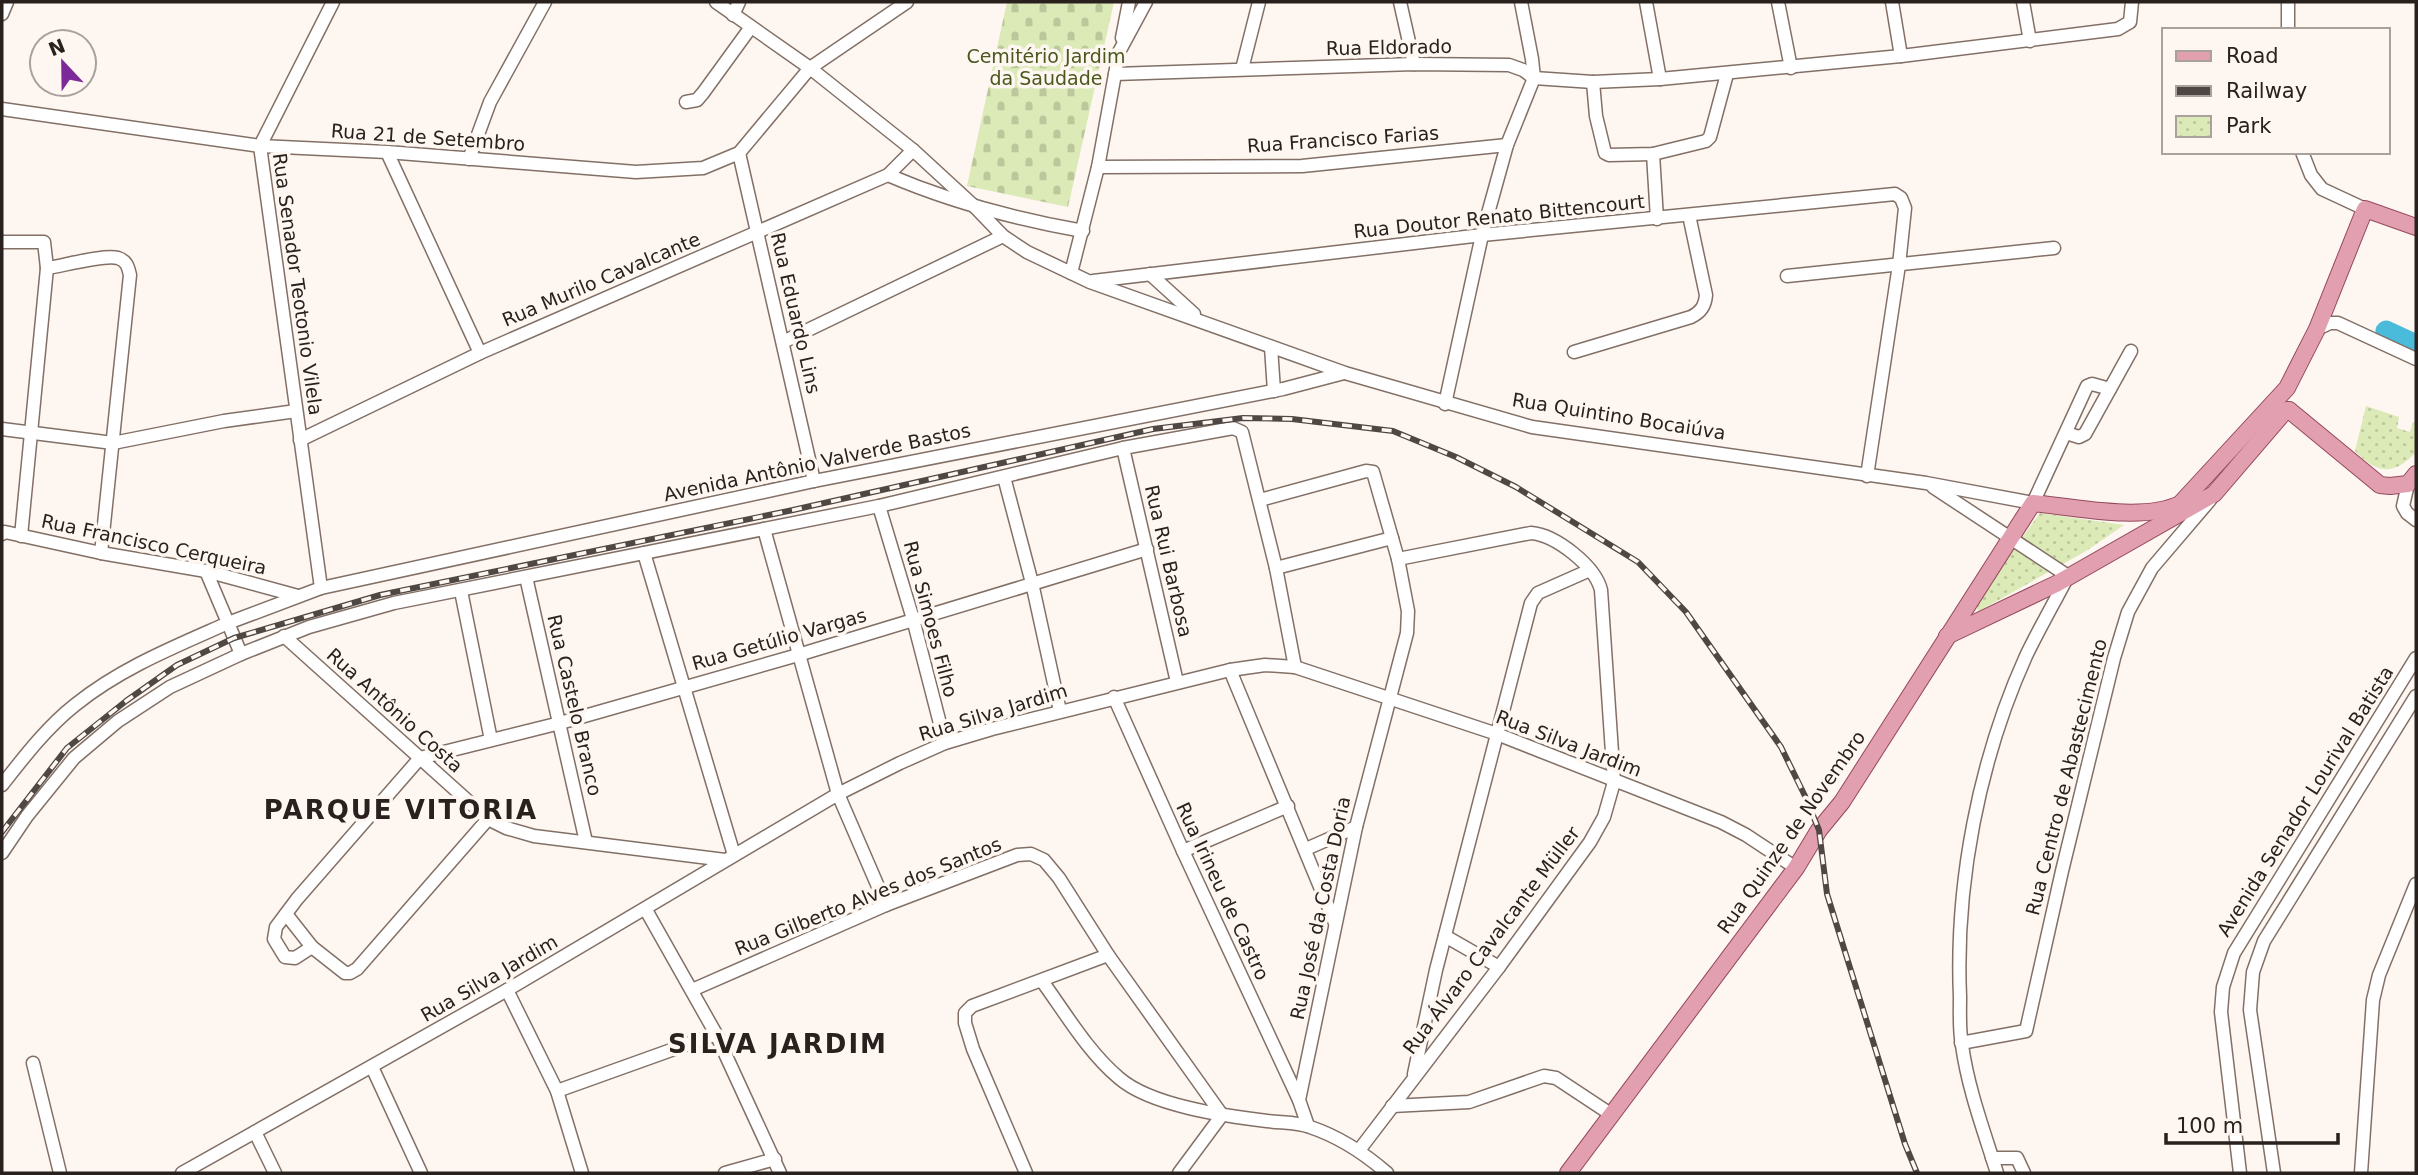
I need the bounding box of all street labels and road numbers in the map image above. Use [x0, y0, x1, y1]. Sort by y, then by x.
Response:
street label: Rua Eldorado [1326, 35, 1452, 59]
street label: Rua 21 de Setembro [330, 119, 526, 155]
street label: Rua Francisco Farias [1246, 121, 1440, 157]
street label: Rua Senador Teotonio Vilela [269, 151, 327, 417]
street label: Rua Doutor Renato Bittencourt [1352, 190, 1646, 242]
street label: Rua Murilo Cavalcante [499, 227, 703, 331]
street label: Rua Eduardo Lins [767, 230, 825, 396]
street label: Rua Quintino Bocaiúva [1511, 388, 1727, 444]
street label: Avenida Antônio Valverde Bastos [662, 419, 972, 505]
street label: Rua Rui Barbosa [1141, 483, 1197, 639]
street label: Rua Francisco Cerqueira [39, 509, 269, 579]
street label: Rua Simoes Filho [900, 538, 962, 700]
street label: Rua Getúlio Vargas [689, 604, 869, 674]
street label: Rua Castelo Branco [543, 612, 607, 798]
street label: Rua Centro de Abastecimento [2021, 636, 2111, 918]
street label: Rua Antônio Costa [323, 643, 467, 777]
street label: Avenida Senador Lourival Batista [2212, 662, 2398, 940]
street label: Rua Silva Jardim [916, 679, 1070, 745]
street label: Rua Silva Jardim [1493, 705, 1645, 781]
street label: Rua Quinze de Novembro [1713, 726, 1869, 938]
street label: Rua José da Costa Doria [1286, 794, 1354, 1022]
street label: Rua Irineu de Castro [1172, 799, 1274, 983]
street label: Rua Álvaro Cavalcante Müller [1398, 822, 1584, 1058]
street label: Rua Gilberto Alves dos Santos [732, 832, 1004, 960]
street label: Rua Silva Jardim [417, 930, 561, 1026]

